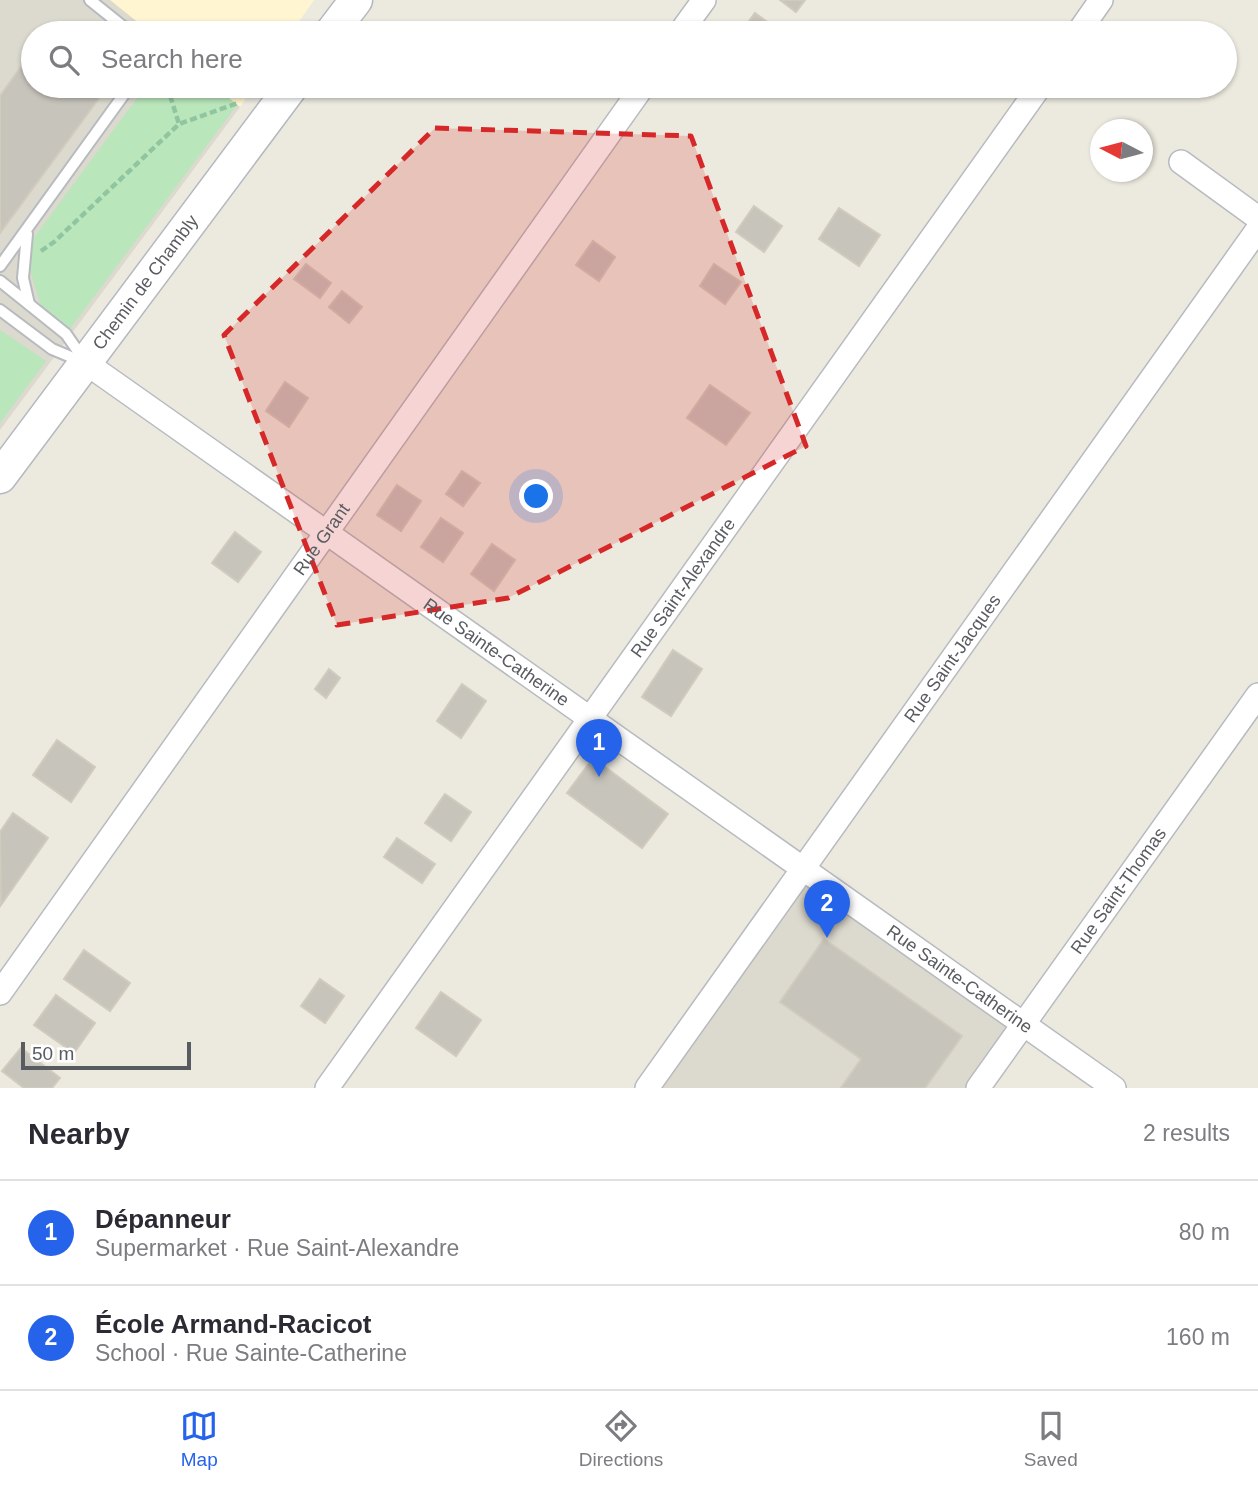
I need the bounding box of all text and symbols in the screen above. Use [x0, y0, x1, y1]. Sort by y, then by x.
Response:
search box [21, 21, 1237, 98]
icon: search [45, 41, 83, 79]
text: Search here [101, 44, 243, 74]
north arrow [1090, 119, 1153, 182]
street label: Chemin de Chambly [89, 211, 202, 354]
your location [519, 479, 553, 513]
street label: Rue Grant [289, 500, 354, 579]
street label: Rue Saint-Alexandre [627, 514, 739, 661]
street label: Rue Saint-Jacques [900, 591, 1005, 726]
street label: Rue Sainte-Catherine [420, 594, 573, 710]
pin: 1 [576, 719, 622, 777]
street label: Rue Saint-Thomas [1067, 824, 1170, 958]
pin: 2 [804, 880, 850, 938]
street label: Rue Sainte-Catherine [883, 921, 1036, 1037]
scale bar [21, 1039, 191, 1071]
text: 50 m [32, 1043, 74, 1064]
text: Nearby [28, 1117, 130, 1150]
text: 2 results [1143, 1120, 1230, 1146]
text: Dépanneur [95, 1204, 231, 1234]
text: 1 [45, 1219, 57, 1245]
text: 80 m [1179, 1219, 1230, 1245]
text: Supermarket · Rue Saint-Alexandre [95, 1235, 459, 1261]
text: École Armand-Racicot [95, 1309, 371, 1339]
text: 2 [45, 1324, 57, 1350]
text: 160 m [1166, 1324, 1230, 1350]
text: School · Rue Sainte-Catherine [95, 1340, 407, 1366]
tab: Map [180, 1407, 218, 1471]
tab: Directions [579, 1407, 663, 1471]
tab: Saved [1024, 1407, 1078, 1471]

